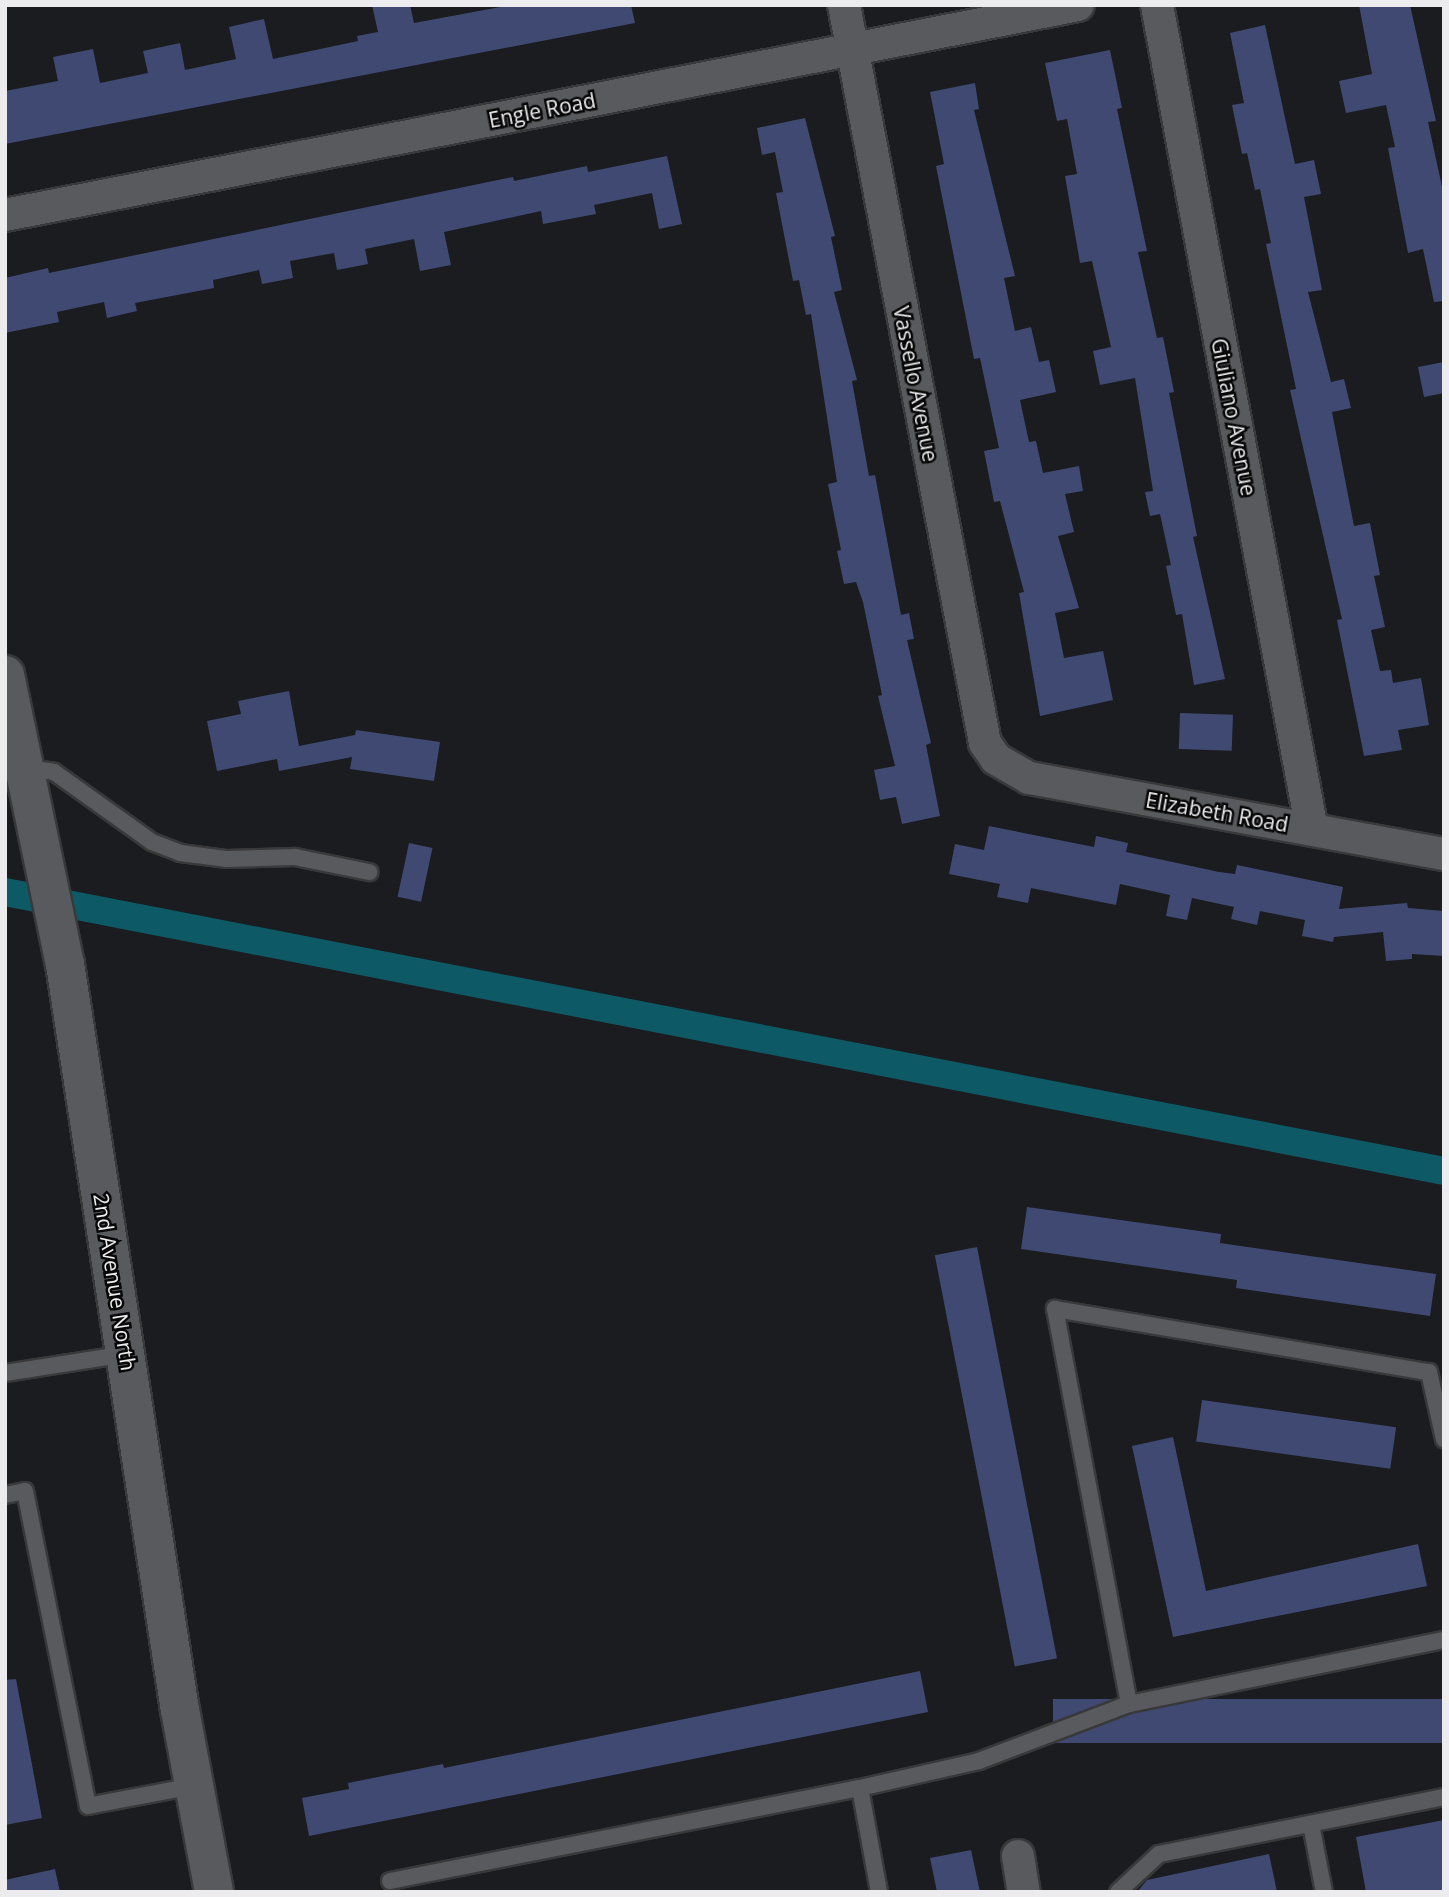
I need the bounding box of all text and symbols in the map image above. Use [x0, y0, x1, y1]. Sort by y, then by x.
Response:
street label: Engle Road [486, 87, 598, 133]
street label: Vassello Avenue [889, 304, 943, 464]
street label: Giuliano Avenue [1206, 336, 1262, 498]
street label: Elizabeth Road [1144, 787, 1290, 837]
street label: 2nd Avenue North [89, 1192, 141, 1372]

